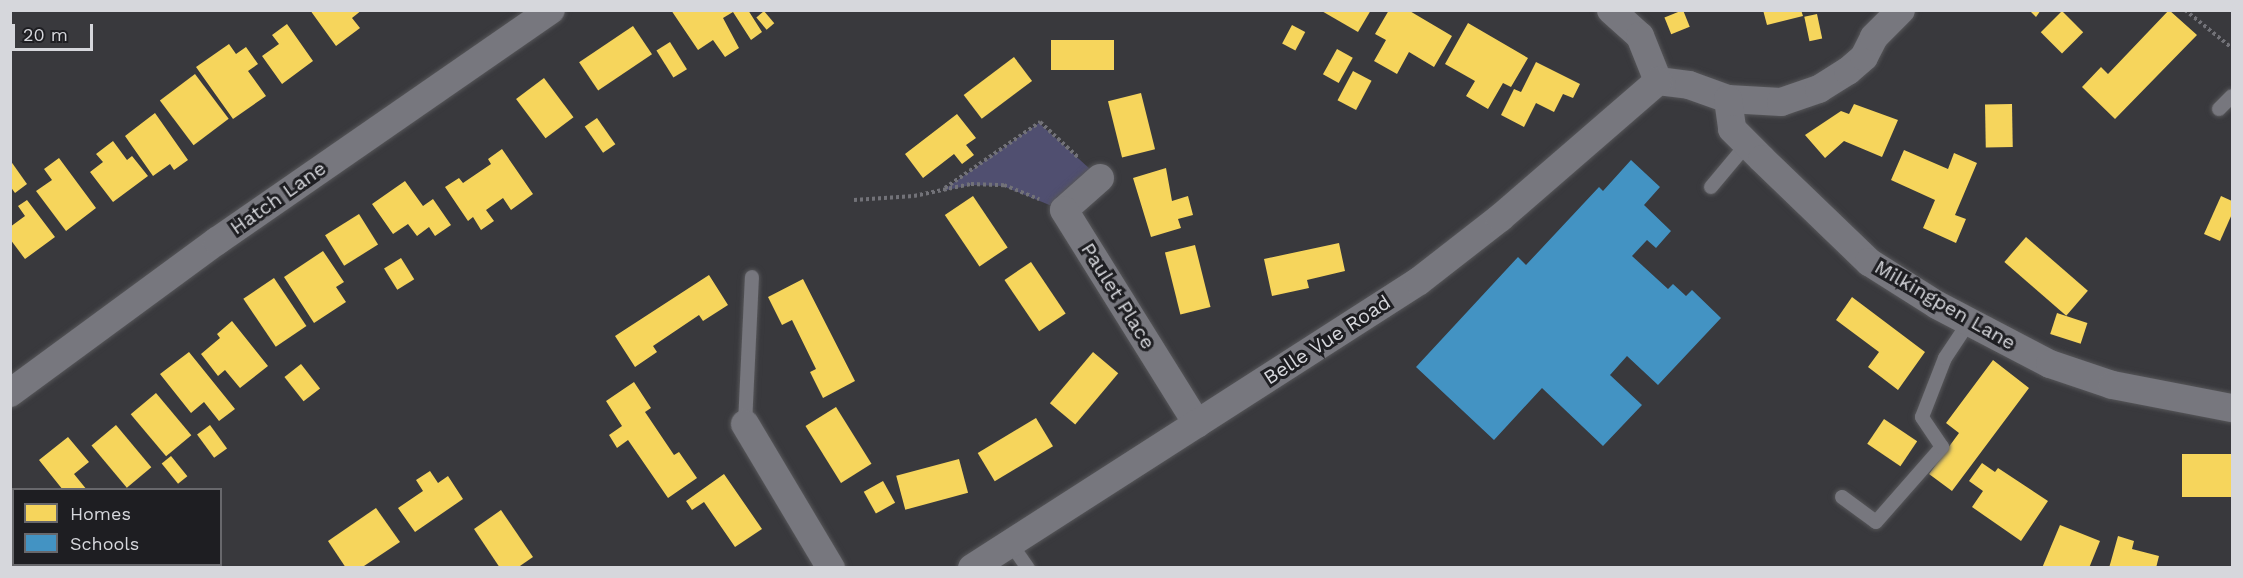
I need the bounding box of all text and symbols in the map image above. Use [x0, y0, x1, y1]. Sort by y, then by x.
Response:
scale bar [15, 12, 96, 50]
text: 20 m [23, 24, 68, 45]
street label: Hatch Lane [225, 156, 331, 240]
street label: Paulet Place [1076, 238, 1160, 354]
street label: Milkingpen Lane [1870, 255, 2020, 355]
street label: Belle Vue Road [1259, 290, 1395, 390]
legend [12, 488, 222, 566]
text: Homes [70, 503, 131, 524]
text: Schools [70, 533, 139, 554]

